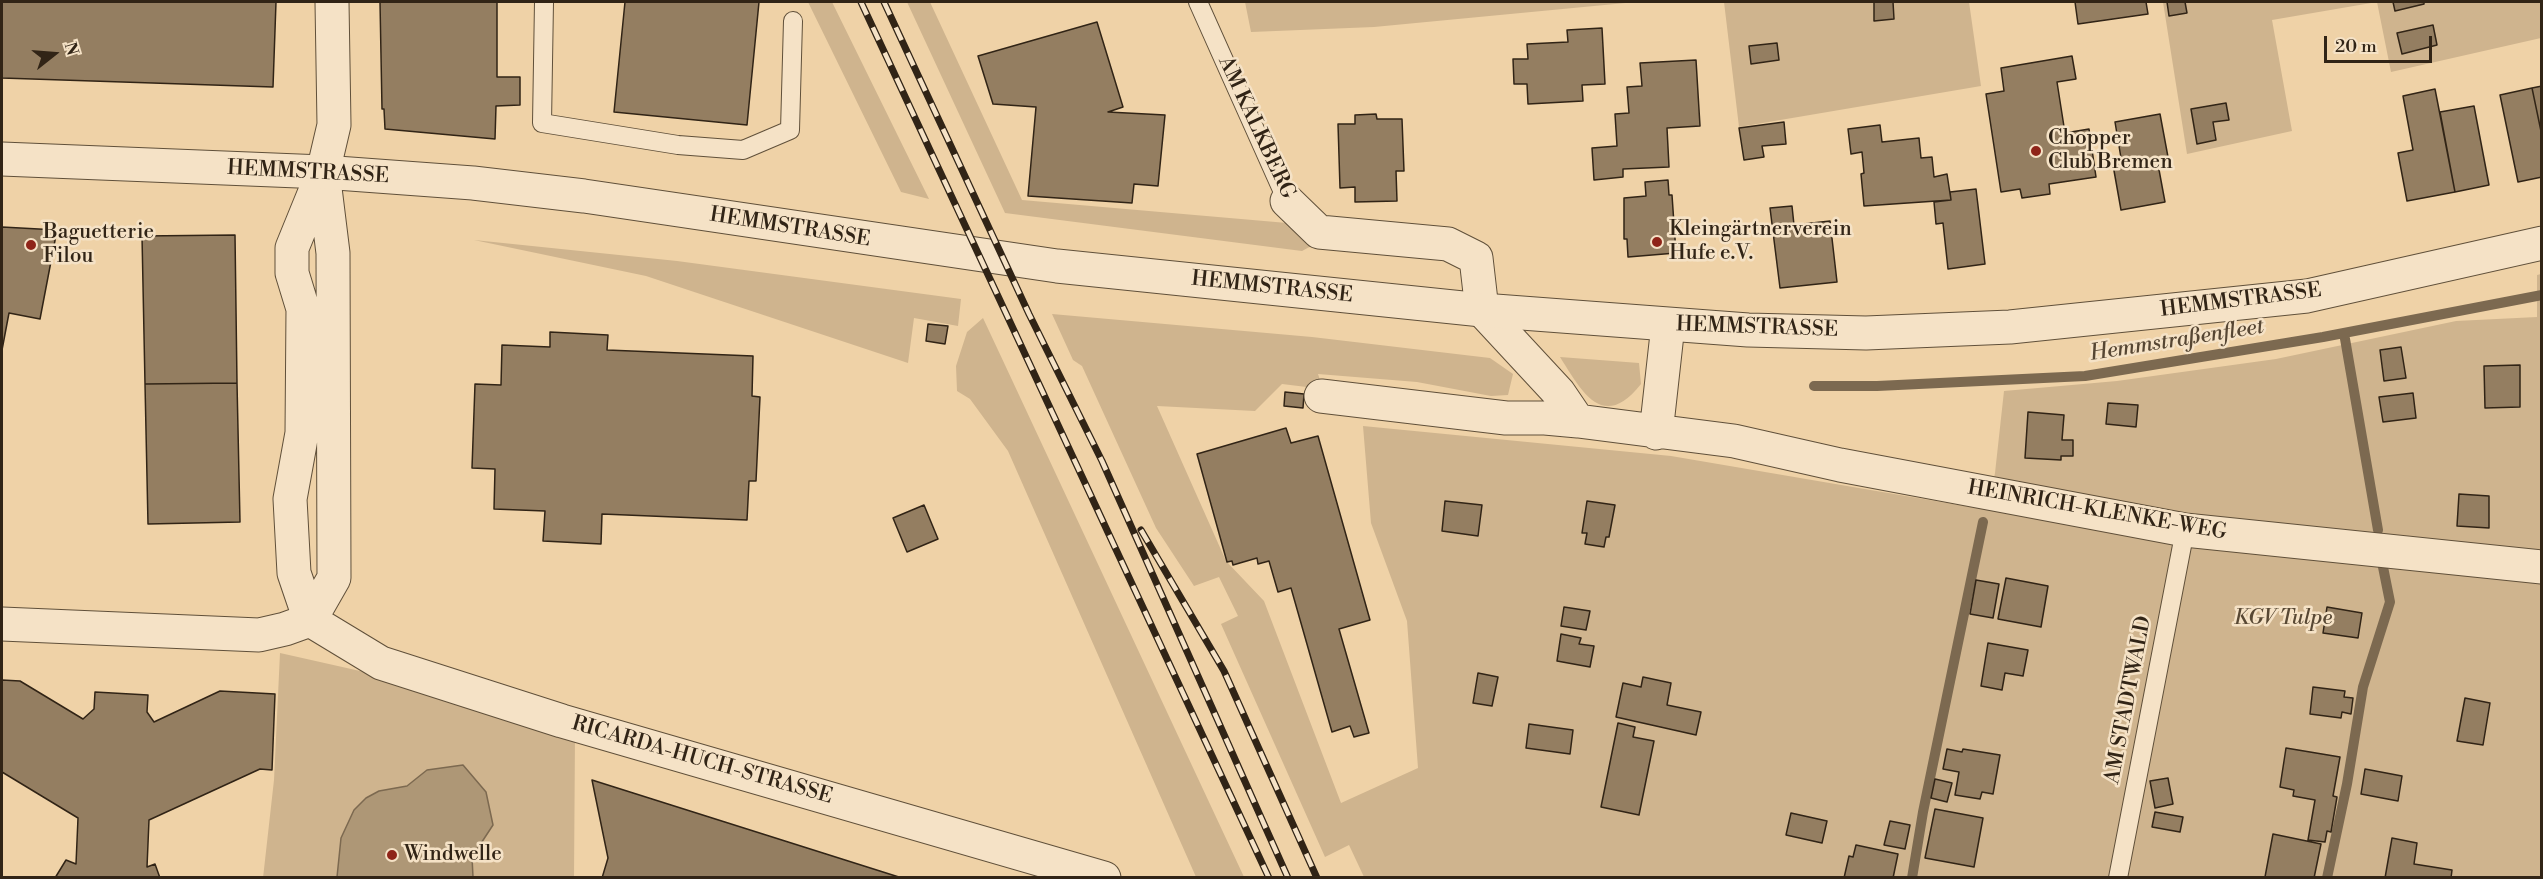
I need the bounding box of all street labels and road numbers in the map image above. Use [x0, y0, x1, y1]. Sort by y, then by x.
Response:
street label: AM KALKBERG [1212, 53, 1300, 203]
street label: HEMMSTRASSE [226, 156, 390, 190]
street label: HEMMSTRASSE [708, 203, 872, 253]
street label: HEMMSTRASSE [1190, 267, 1354, 309]
street label: HEMMSTRASSE [2159, 279, 2323, 323]
street label: HEMMSTRASSE [1675, 313, 1839, 343]
street label: HEINRICH-KLENKE-WEG [1965, 476, 2229, 546]
street label: AM STADTWALD [2100, 614, 2158, 786]
street label: RICARDA-HUCH-STRASSE [569, 712, 835, 810]

